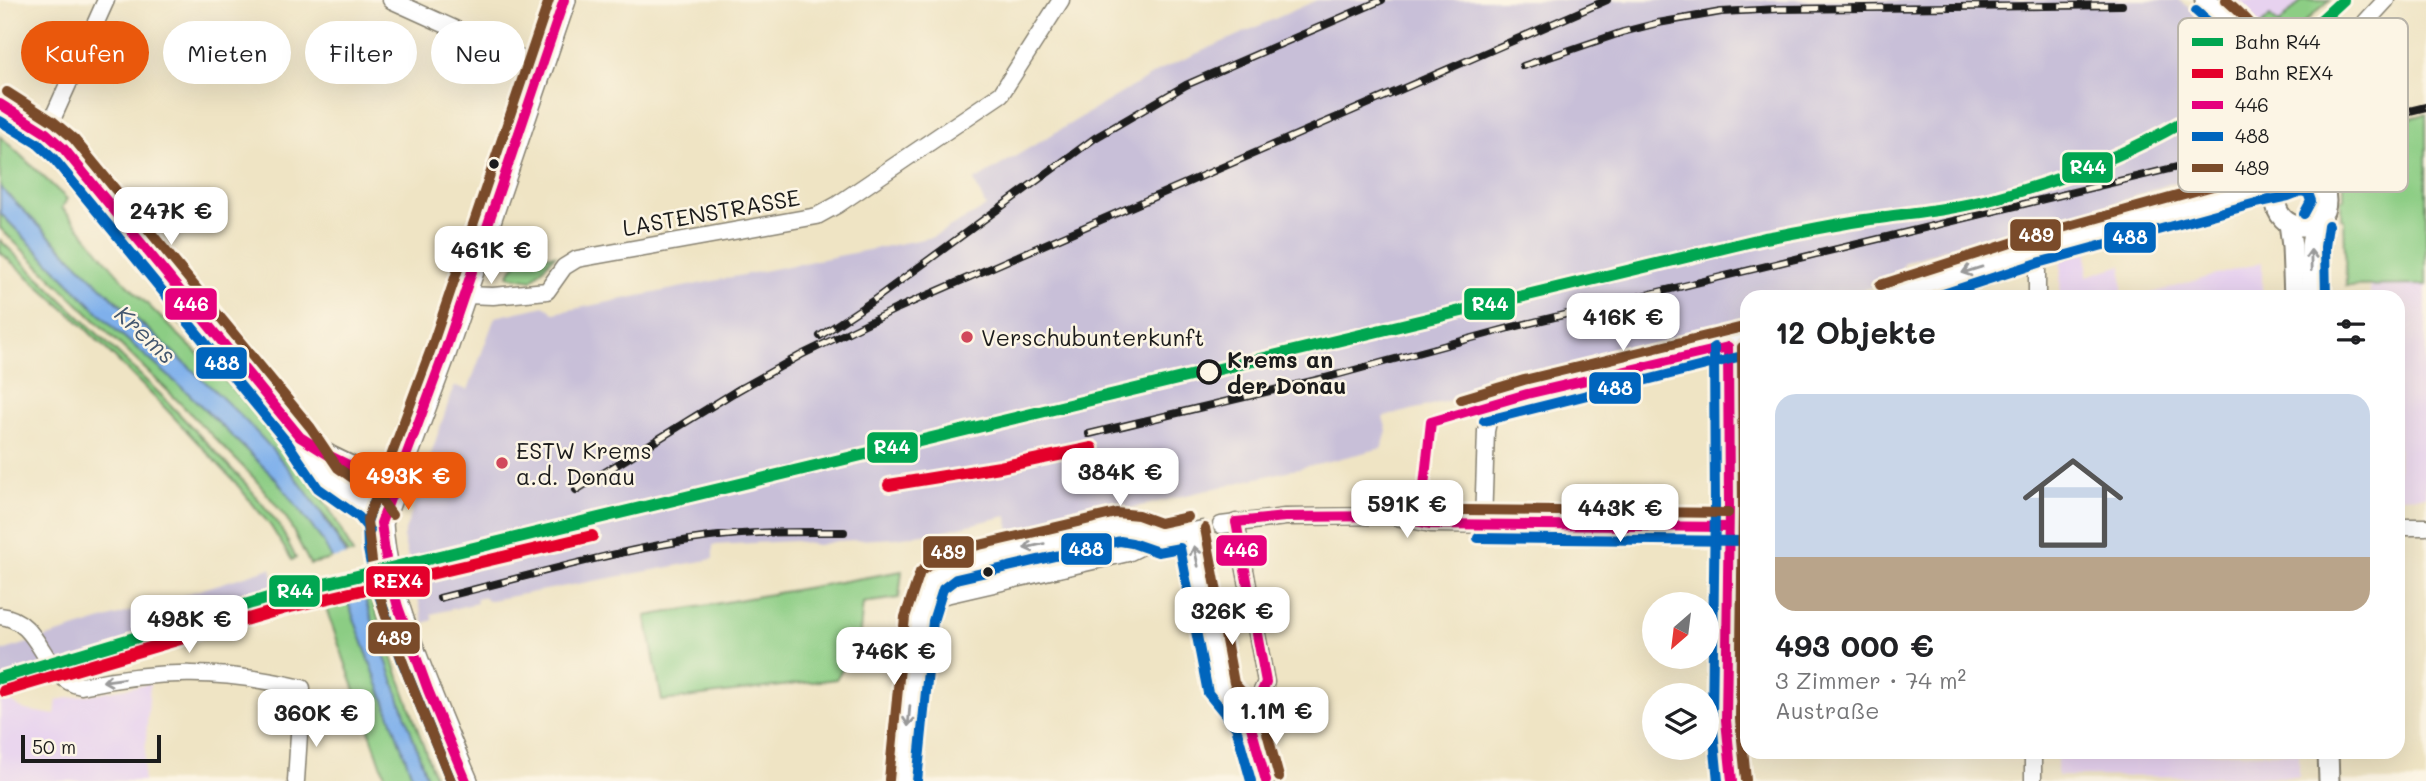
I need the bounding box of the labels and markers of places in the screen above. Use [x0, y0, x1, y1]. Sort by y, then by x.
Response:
unlabelled marker [487, 157, 501, 171]
pin: 247K € [114, 188, 228, 247]
pin: 461K € [434, 226, 548, 286]
pin: 416K € [1566, 294, 1680, 353]
place label: Verschubunterkunft [981, 322, 1204, 352]
marker: Verschubunterkunft [959, 329, 975, 345]
place label: Krems an der Donau [1227, 344, 1347, 400]
marker: Krems an der Donau [1197, 360, 1221, 384]
place label: ESTW Krems a.d. Donau [516, 435, 652, 491]
pin: 384K € [1063, 448, 1177, 508]
pin: 493K € [351, 452, 465, 512]
marker: ESTW Krems a.d. Donau [494, 455, 510, 471]
pin: 591K € [1350, 480, 1464, 540]
pin: 443K € [1563, 484, 1677, 544]
unlabelled marker [981, 565, 995, 579]
pin: 326K € [1175, 588, 1289, 647]
pin: 498K € [132, 596, 246, 655]
pin: 746K € [837, 628, 951, 687]
pin: 1.1M € [1219, 688, 1333, 747]
pin: 360K € [259, 690, 373, 749]

